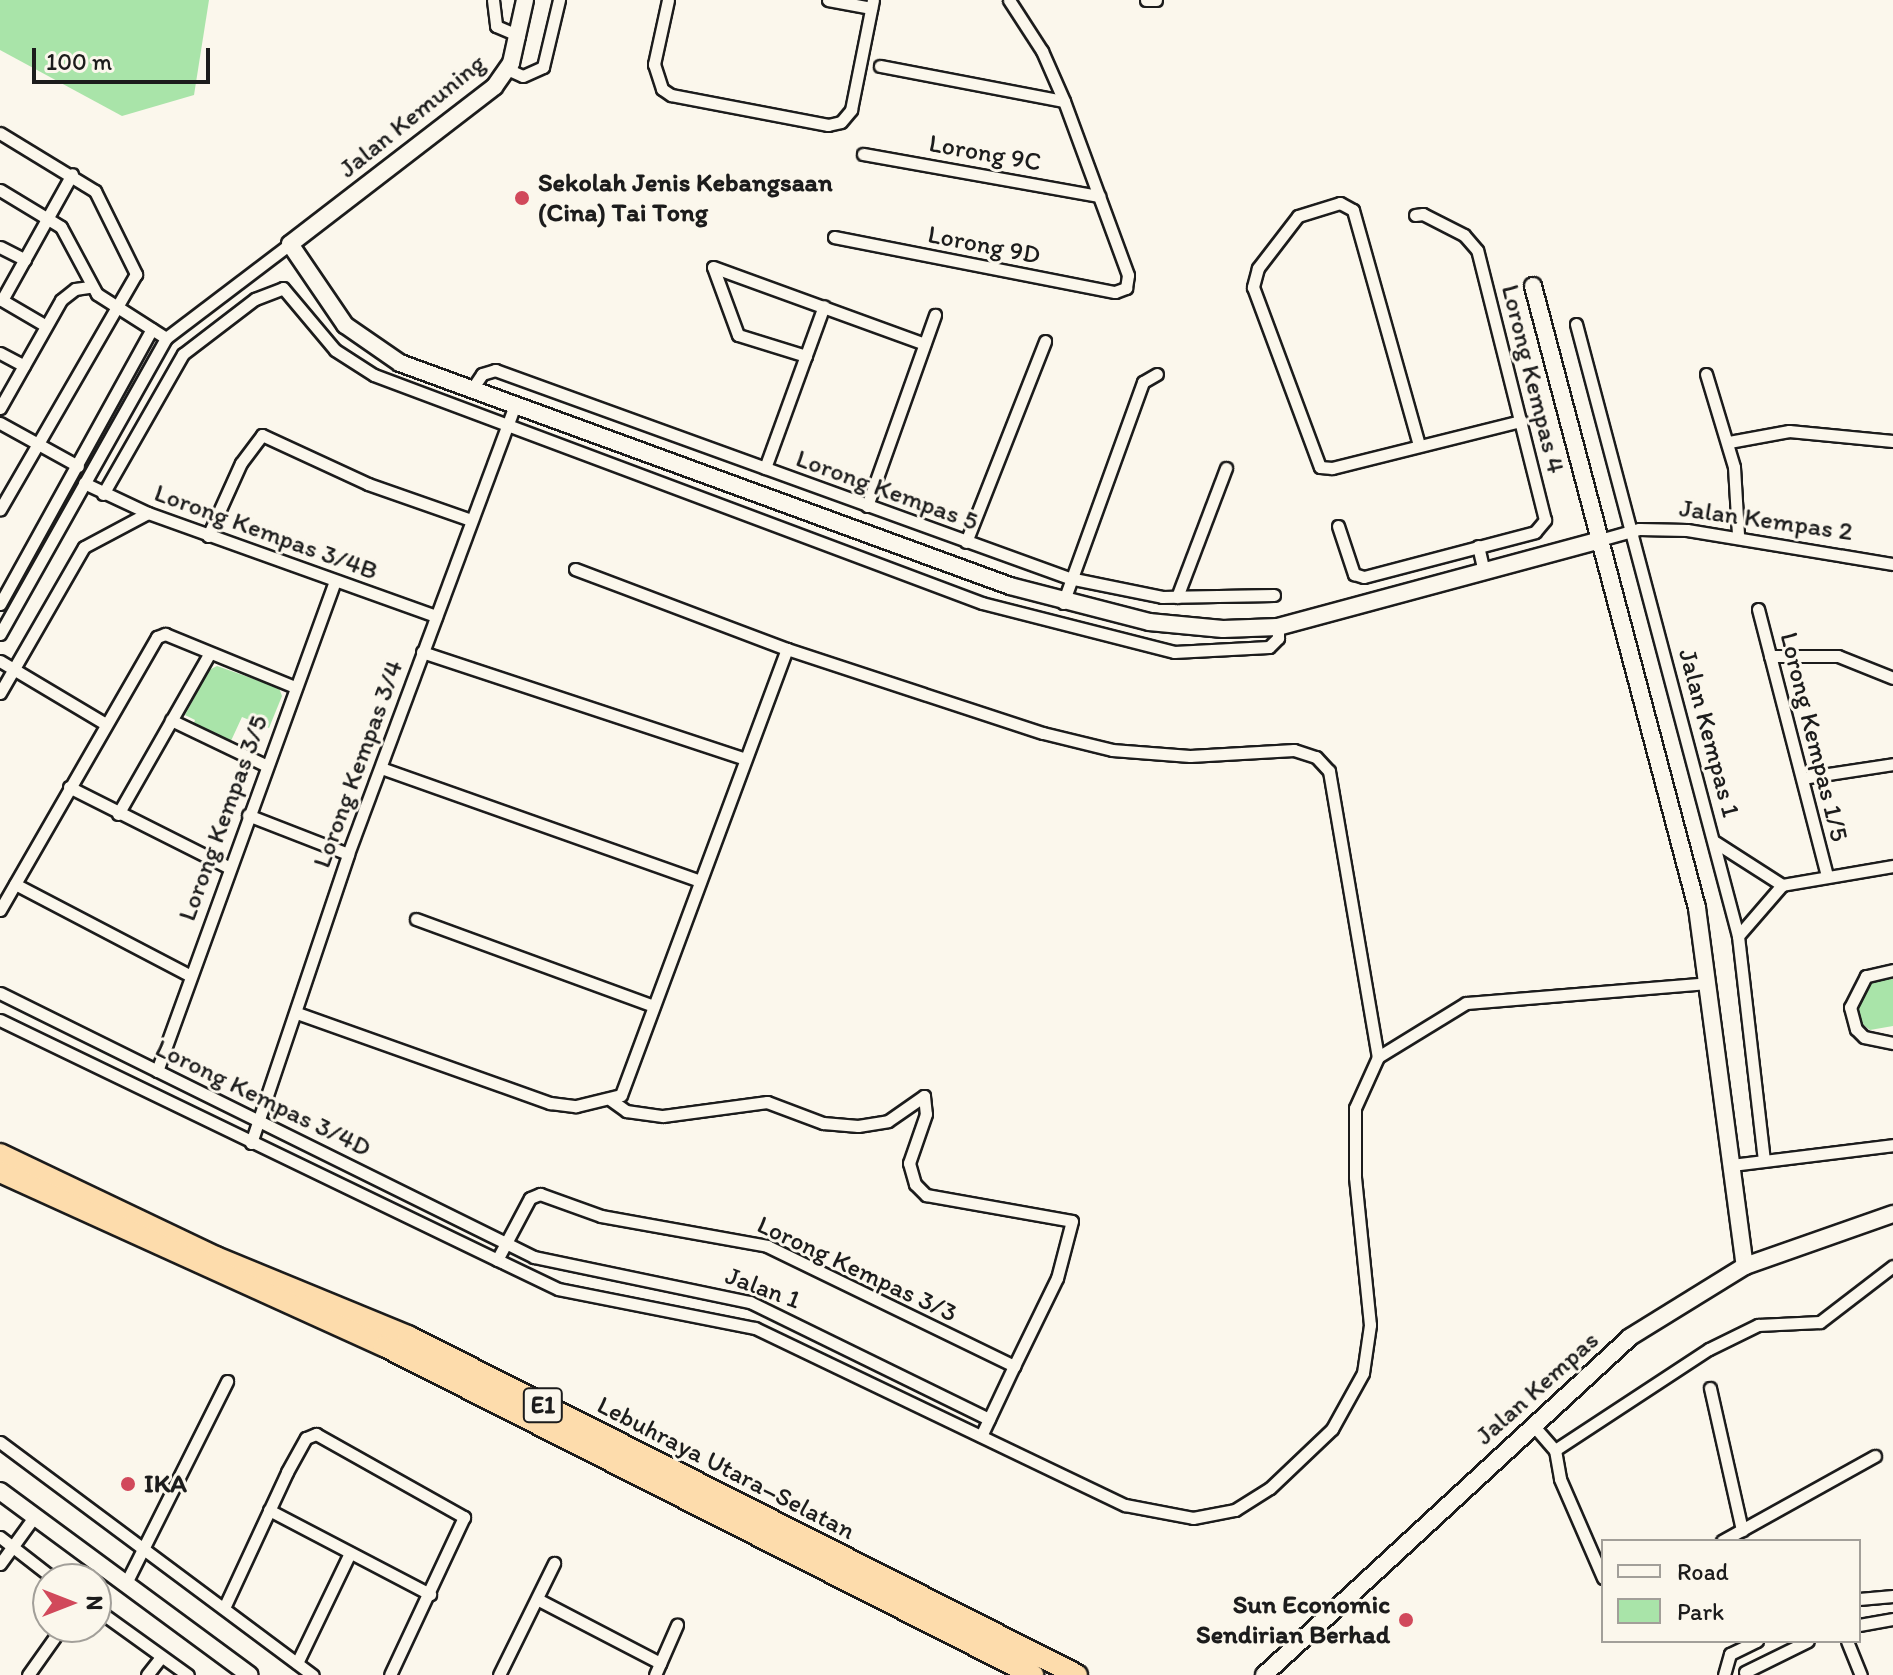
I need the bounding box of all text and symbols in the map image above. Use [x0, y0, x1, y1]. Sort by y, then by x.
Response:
scale bar [36, 32, 214, 82]
text: 100 m [46, 47, 112, 76]
street label: Jalan Kemuning [333, 48, 491, 184]
street label: Lorong 9C [926, 128, 1044, 178]
place label: Sekolah Jenis Kebangsaan (Cina) Tai Tong [538, 167, 831, 228]
marker: Sekolah Jenis Kebangsaan (Cina) Tai Tong [513, 189, 531, 207]
street label: Lorong 9D [925, 219, 1043, 271]
street label: Lorong Kempas 4 [1495, 282, 1571, 476]
street label: Lorong Kempas 5 [792, 443, 982, 537]
street label: Lorong Kempas 3/4B [151, 477, 381, 587]
street label: Jalan Kempas 2 [1678, 493, 1854, 547]
street label: Lorong Kempas 1/5 [1773, 630, 1855, 844]
street label: Jalan Kempas 1 [1672, 646, 1746, 820]
street label: Lorong Kempas 3/4 [306, 656, 410, 872]
street label: Lorong Kempas 3/5 [171, 711, 275, 925]
street label: Lorong Kempas 3/4D [151, 1033, 375, 1163]
street label: Lorong Kempas 3/3 [752, 1209, 962, 1329]
street label: Jalan 1 [721, 1260, 805, 1316]
street label: Jalan Kempas [1469, 1325, 1605, 1451]
road number: E1 [521, 1385, 565, 1425]
street label: Lebuhraya Utara–Selatan [592, 1390, 860, 1546]
place label: IKA [144, 1468, 187, 1500]
marker: IKA [119, 1475, 137, 1493]
legend [1601, 1539, 1861, 1643]
text: Road [1677, 1557, 1729, 1586]
north arrow [32, 1563, 112, 1643]
place label: Sun Economic Sendirian Berhad [1197, 1589, 1390, 1650]
text: N [81, 1596, 108, 1610]
text: Park [1677, 1597, 1724, 1626]
marker: Sun Economic Sendirian Berhad [1397, 1611, 1415, 1629]

